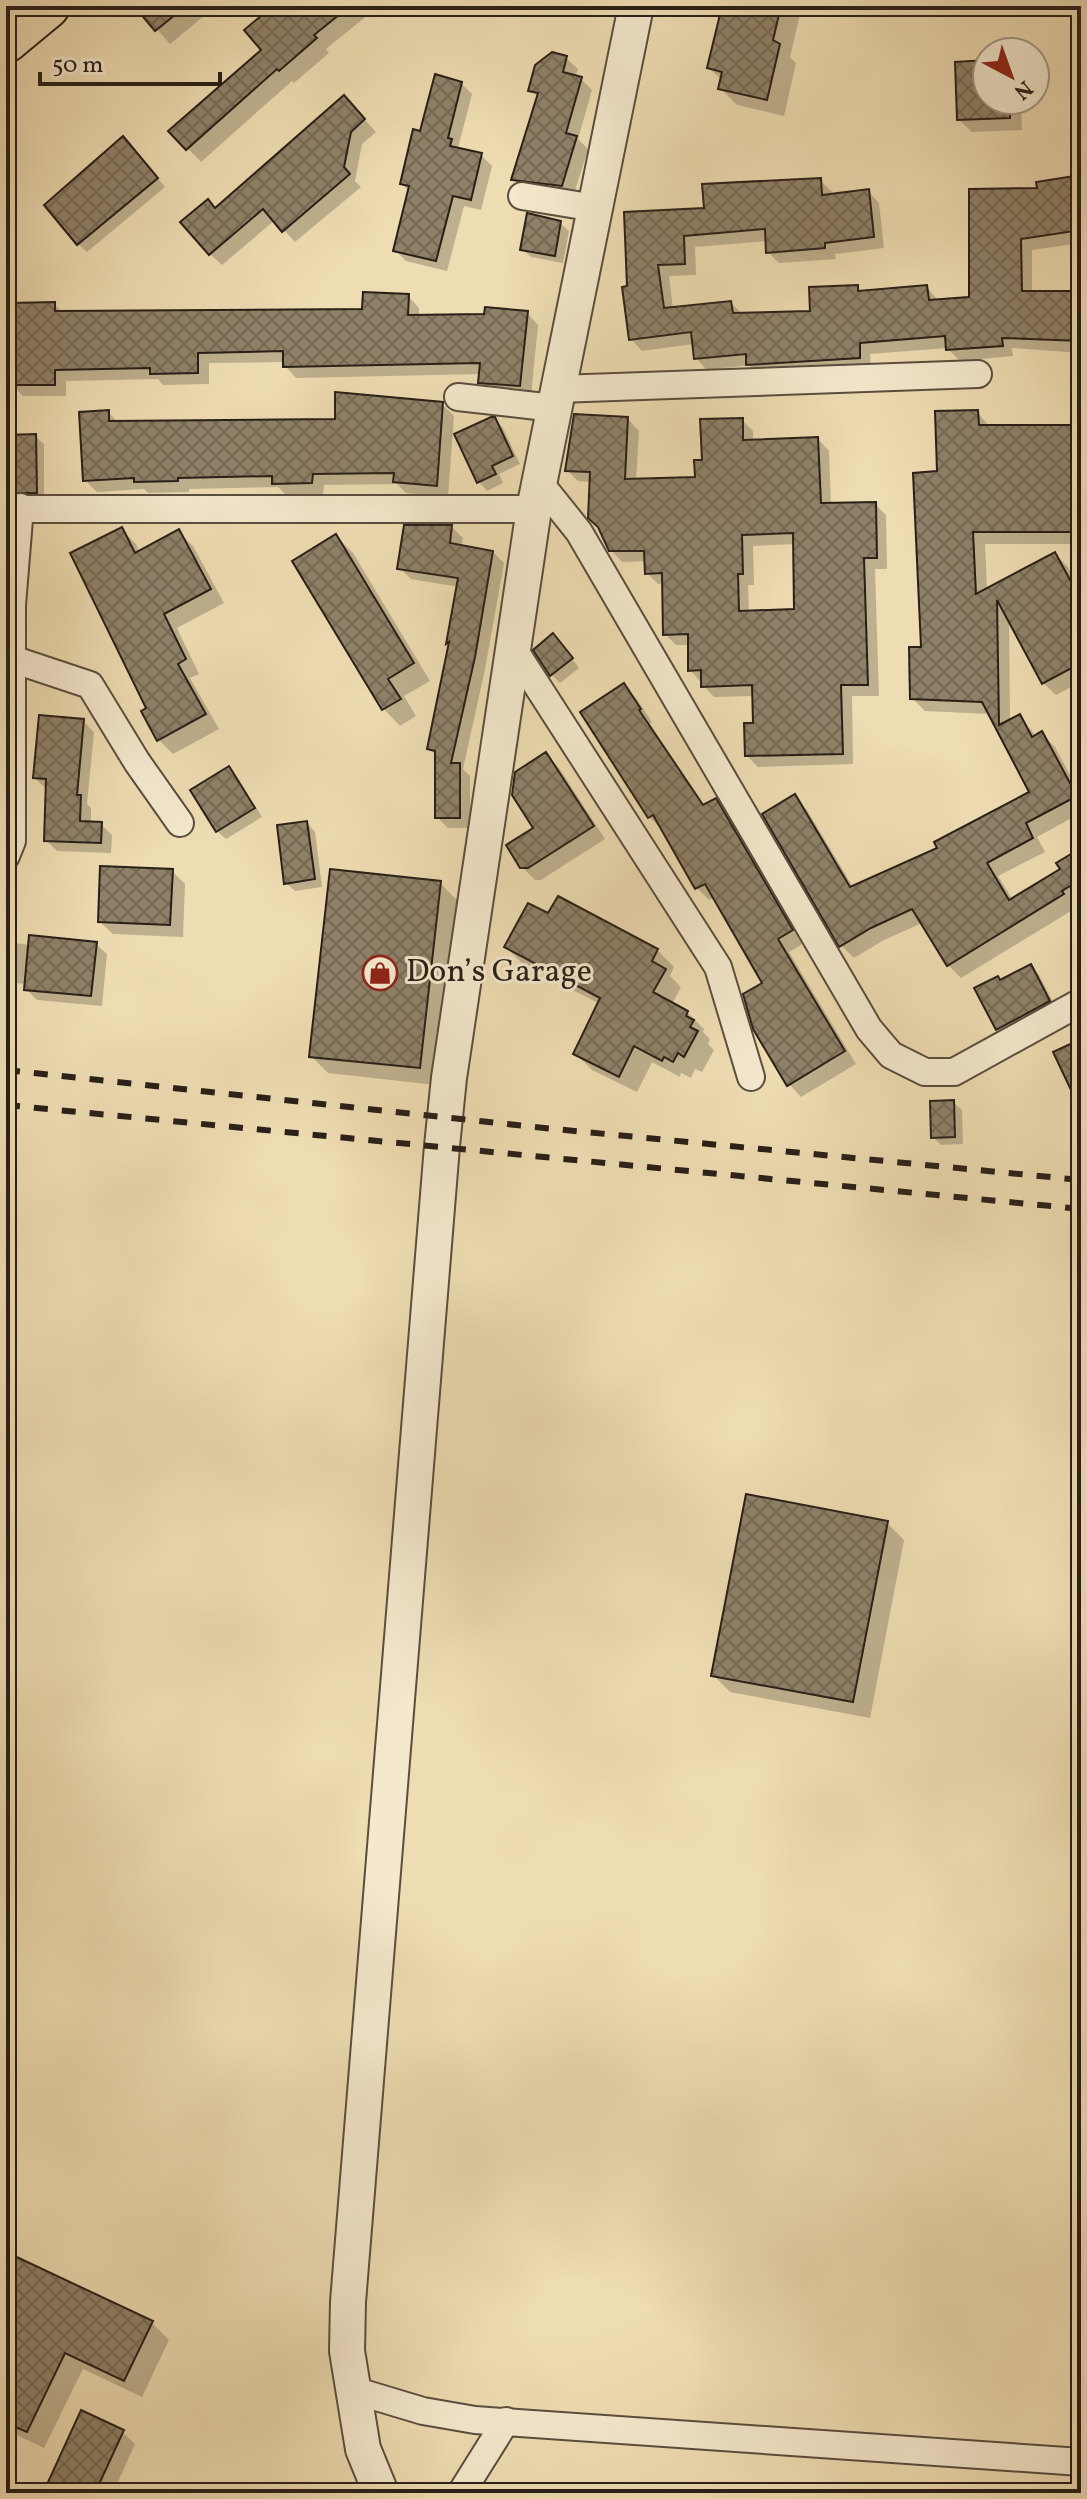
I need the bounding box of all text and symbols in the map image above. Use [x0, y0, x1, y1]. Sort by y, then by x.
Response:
scale bar [40, 36, 220, 86]
north arrow [971, 36, 1051, 116]
text: 50 m [52, 49, 104, 83]
text: N [1006, 72, 1039, 106]
place label: Don’s Garage [406, 951, 592, 995]
shop icon: Don’s Garage [361, 954, 399, 992]

